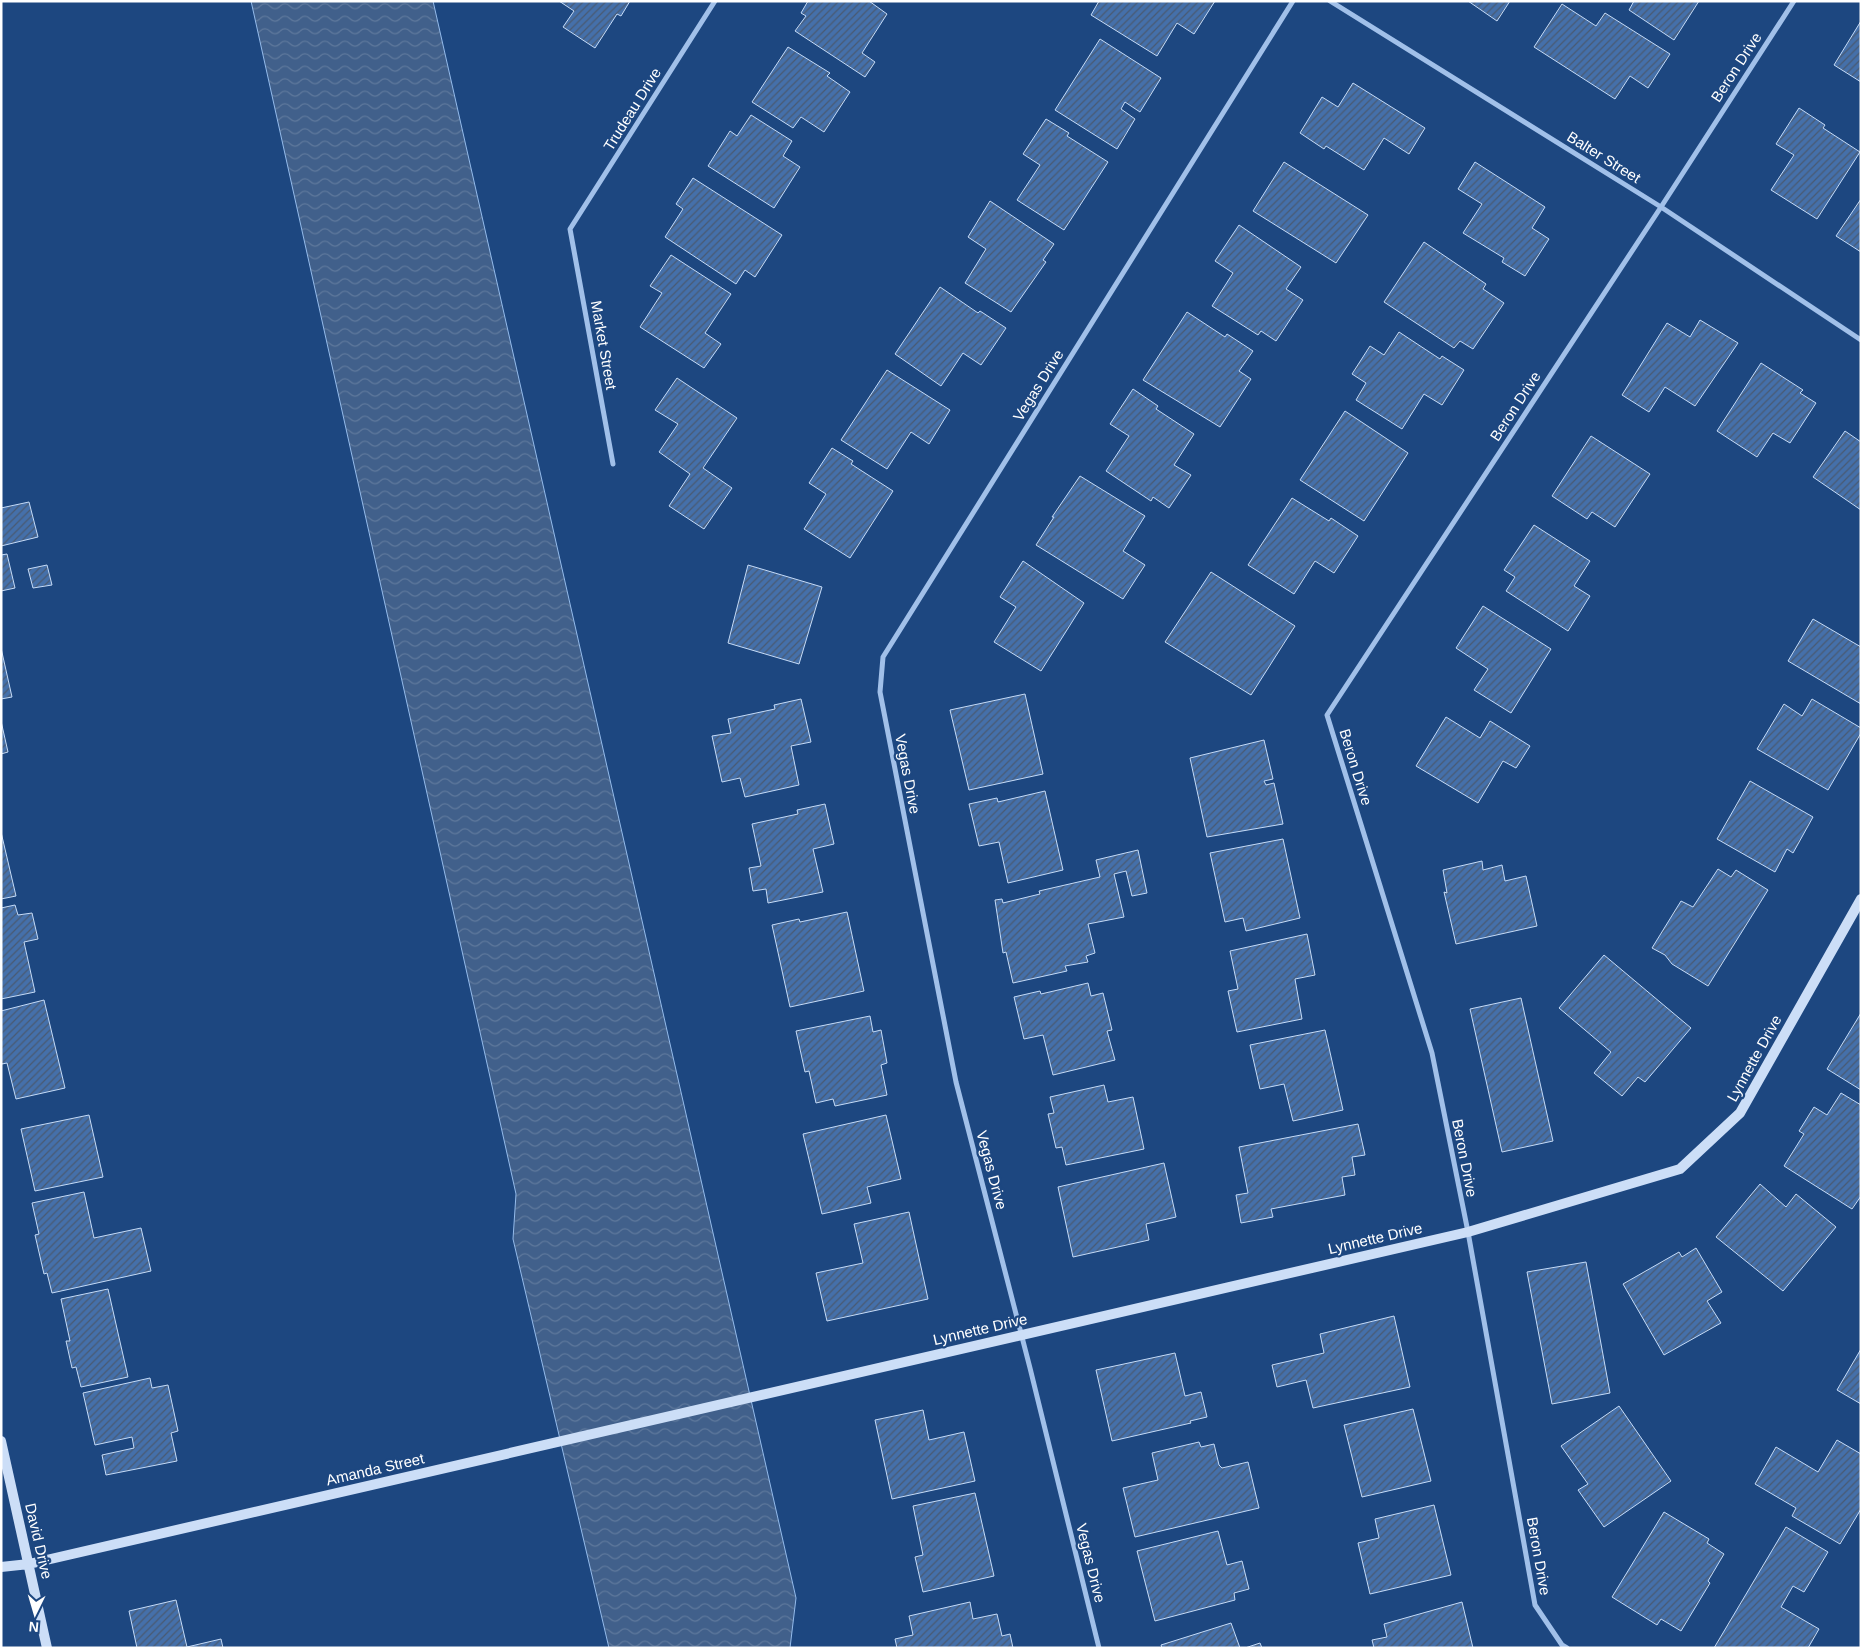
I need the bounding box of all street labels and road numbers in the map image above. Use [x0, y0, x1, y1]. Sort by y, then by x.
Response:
street label: Beron Drive [1707, 29, 1765, 105]
street label: Trudeau Drive [600, 64, 664, 154]
street label: Balter Street [1564, 128, 1645, 187]
street label: Market Street [588, 299, 620, 392]
street label: Vegas Drive [1009, 346, 1067, 424]
street label: Beron Drive [1486, 368, 1544, 444]
street label: Beron Drive [1336, 727, 1376, 807]
street label: Vegas Drive [892, 733, 924, 815]
street label: Lynnette Drive [1723, 1012, 1785, 1104]
street label: Beron Drive [1449, 1118, 1481, 1198]
street label: Vegas Drive [973, 1129, 1011, 1211]
street label: Lynnette Drive [1326, 1219, 1424, 1257]
street label: Lynnette Drive [931, 1310, 1029, 1348]
street label: Amanda Street [324, 1449, 426, 1489]
street label: David Drive [22, 1501, 56, 1581]
street label: Beron Drive [1524, 1516, 1554, 1596]
street label: Vegas Drive [1073, 1522, 1109, 1604]

